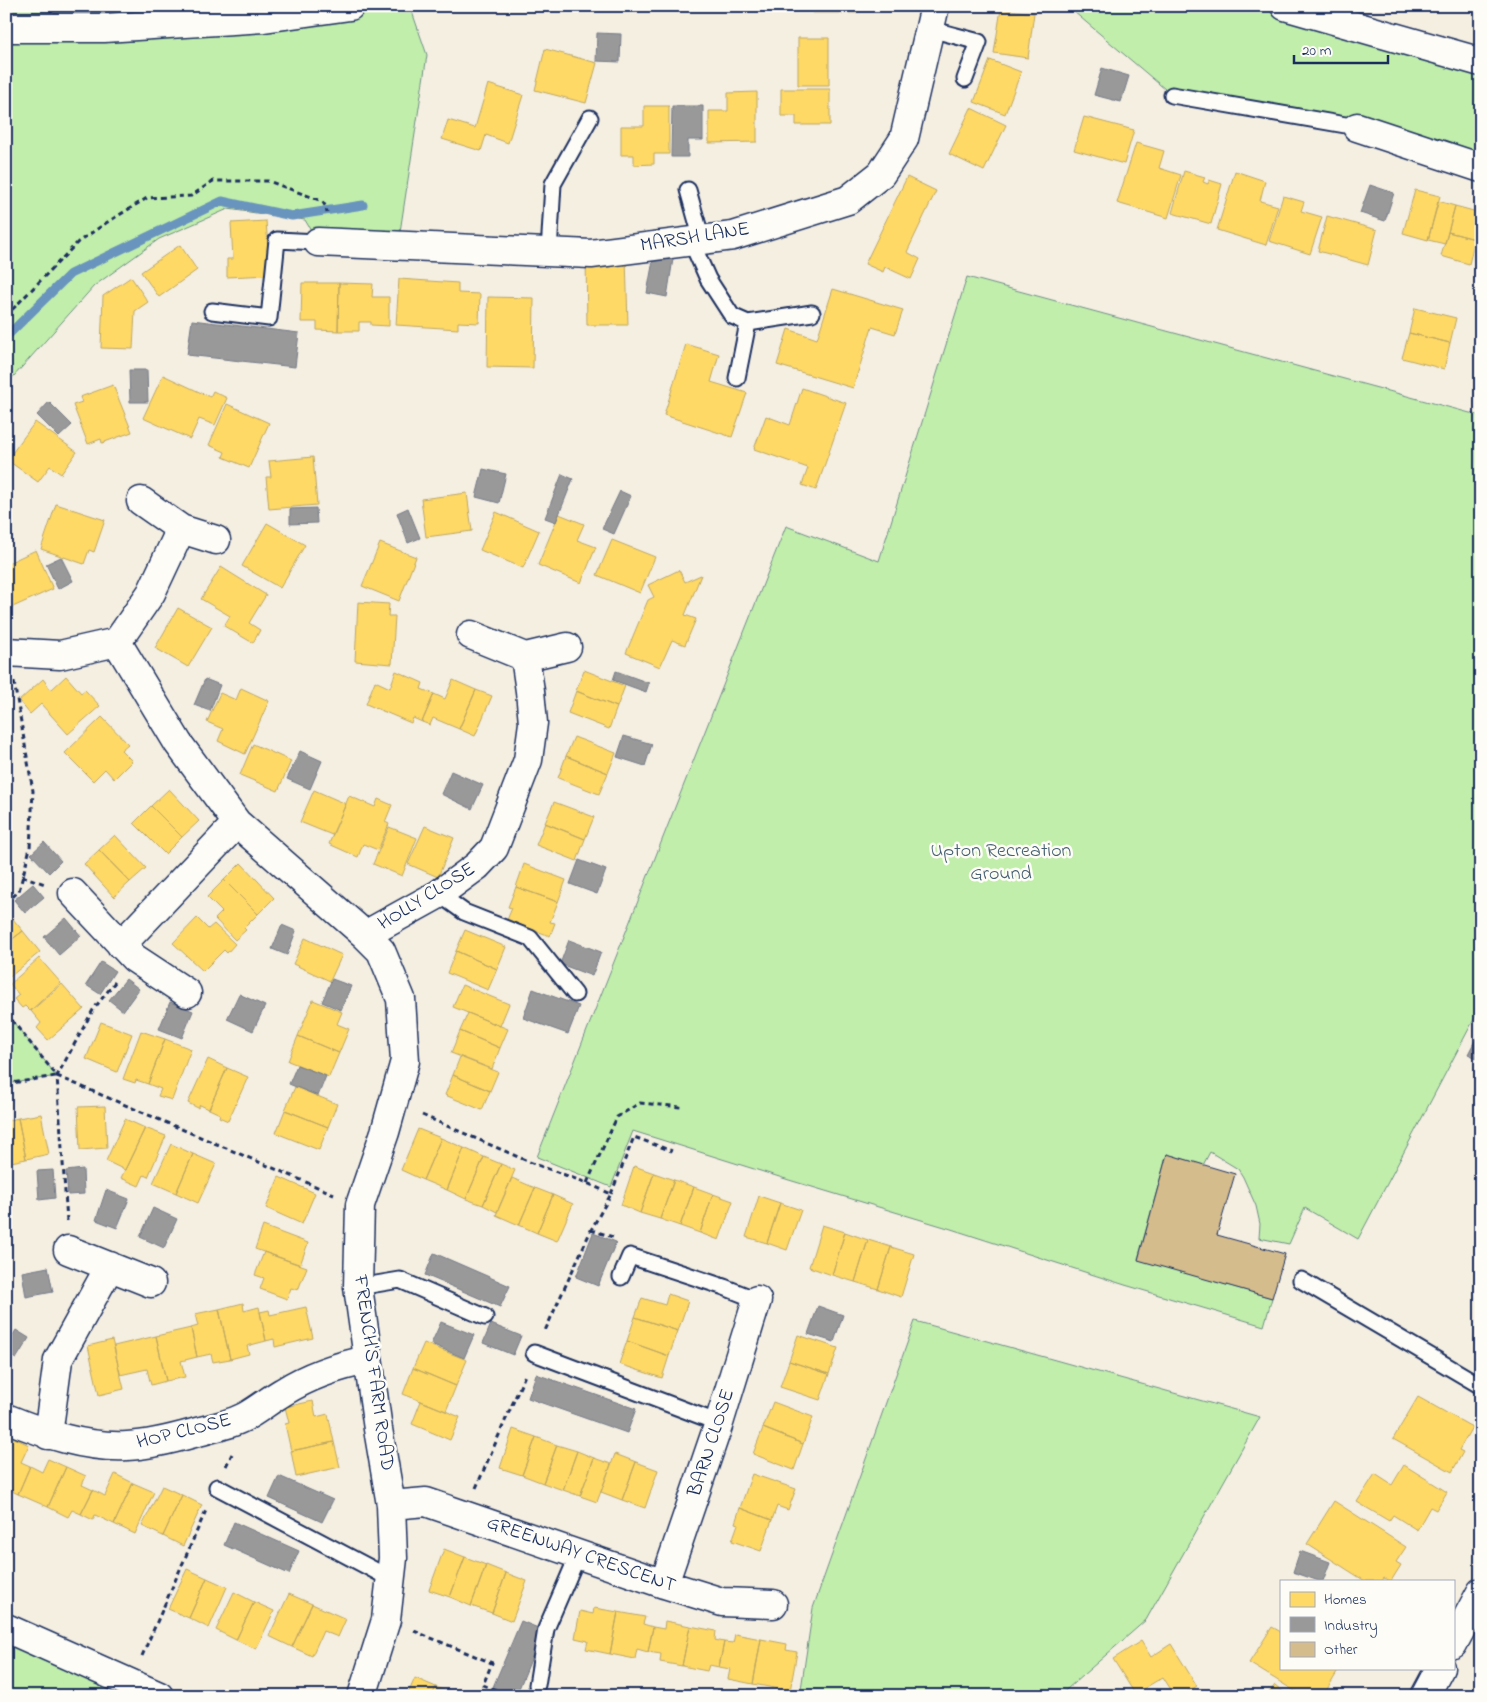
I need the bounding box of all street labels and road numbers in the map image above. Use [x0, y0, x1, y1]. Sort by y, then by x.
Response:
street label: MARSH LANE [638, 215, 752, 261]
street label: HOLLY CLOSE [373, 855, 481, 939]
street label: FRENCH'S FARM ROAD [345, 1272, 401, 1473]
street label: BARN CLOSE [681, 1385, 743, 1502]
street label: HOP CLOSE [134, 1406, 234, 1458]
street label: GREENWAY CRESCENT [482, 1509, 680, 1601]

